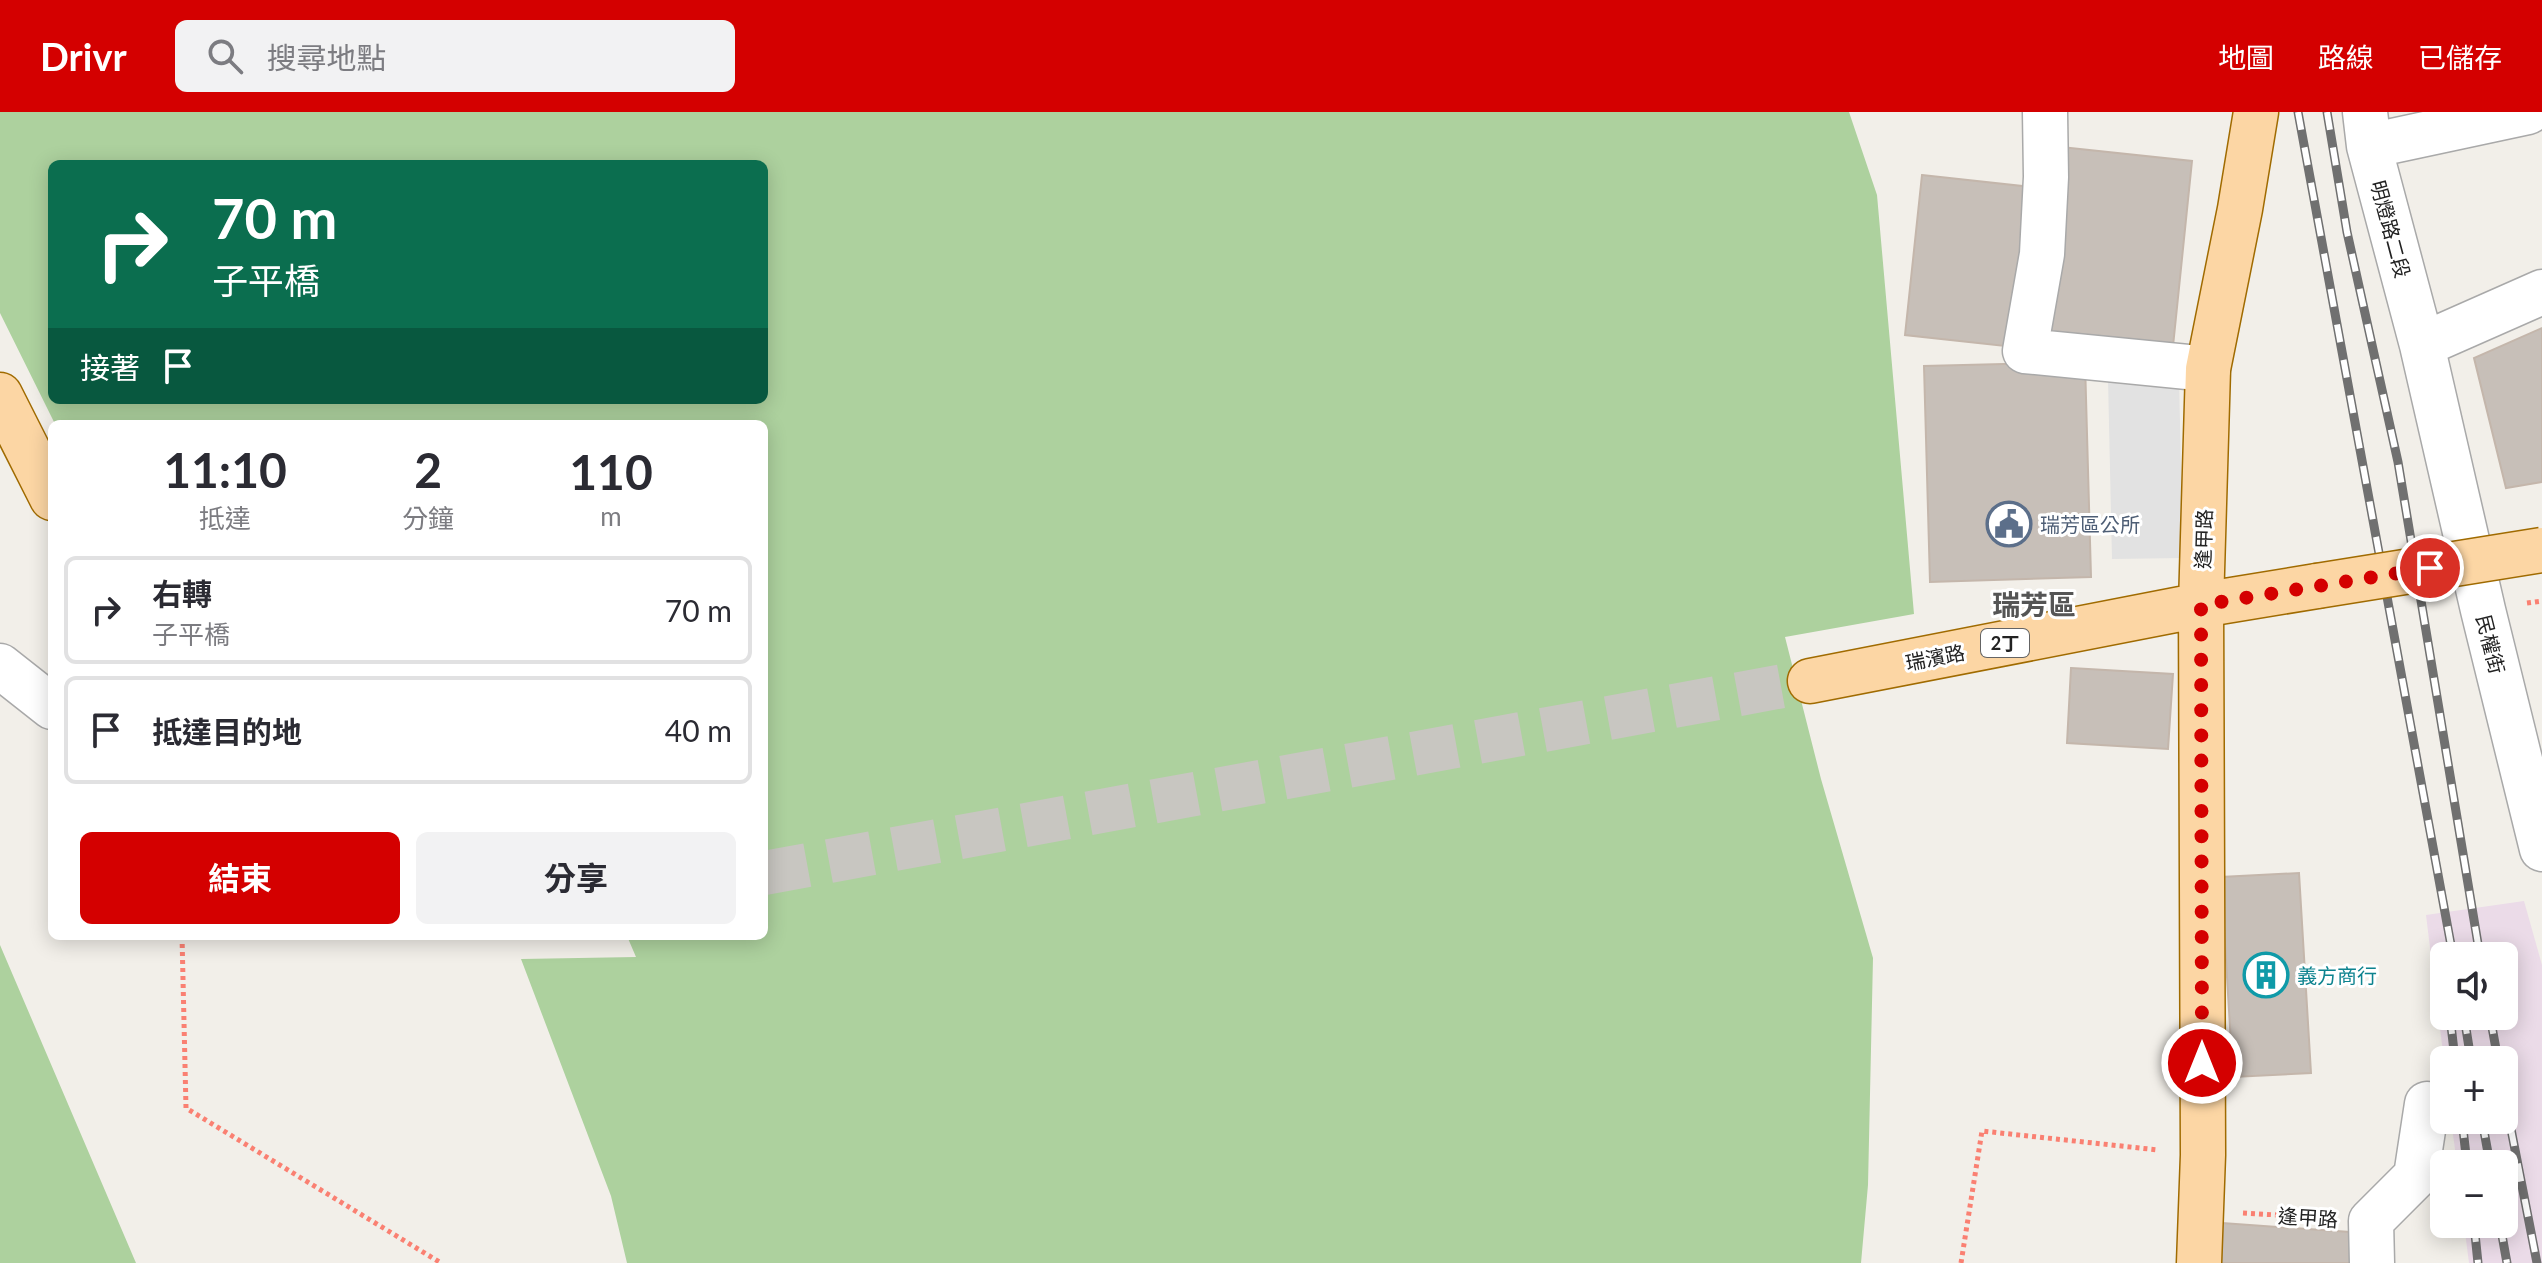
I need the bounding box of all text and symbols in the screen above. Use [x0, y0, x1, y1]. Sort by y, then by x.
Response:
search box [175, 20, 735, 92]
text: Drivr [40, 33, 127, 79]
icon: search [203, 34, 247, 78]
text: 搜尋地點 [267, 39, 387, 75]
text: 地圖 [2218, 40, 2274, 74]
text: 路線 [2318, 40, 2374, 74]
text: 已儲存 [2418, 40, 2502, 74]
street label: 明燈路二段 [2366, 178, 2416, 280]
text: 70 m [212, 184, 337, 251]
icon: right [80, 192, 184, 296]
text: 子平橋 [212, 258, 320, 302]
icon: arrive [156, 344, 200, 388]
text: 接著 [80, 349, 140, 385]
text: 11:10 [163, 441, 287, 498]
text: 2 [414, 441, 442, 498]
text: 110 [569, 443, 653, 500]
text: m [600, 500, 622, 532]
public building icon: 瑞芳區公所 [1985, 500, 2033, 548]
text: 抵達 [199, 502, 251, 534]
text: 分鐘 [402, 502, 454, 534]
street label: 逢甲路 [2190, 509, 2216, 569]
place label: 瑞芳區公所 [2040, 512, 2140, 536]
pin [2396, 534, 2464, 602]
icon: arrive [2408, 546, 2452, 590]
text: 右轉 [152, 575, 212, 611]
district label: 瑞芳區 [1992, 587, 2076, 621]
icon: right [84, 588, 128, 632]
text: 70 m [665, 592, 732, 628]
street label: 民權街 [2472, 612, 2510, 676]
text: 子平橋 [152, 618, 230, 650]
road number: 2丁 [1981, 629, 2029, 657]
street label: 瑞濱路 [1903, 639, 1967, 675]
icon: arrive [84, 708, 128, 752]
text: 40 m [665, 712, 732, 748]
text: 抵達目的地 [152, 713, 302, 749]
button: 結束 [80, 832, 400, 924]
button: 分享 [416, 832, 736, 924]
map controls [2430, 942, 2518, 1238]
button: sound [2430, 942, 2518, 1030]
building icon: 義方商行 [2242, 951, 2290, 999]
place label: 義方商行 [2297, 963, 2377, 987]
position arrow [2160, 1021, 2244, 1105]
button: + [2430, 1046, 2518, 1134]
button: − [2430, 1150, 2518, 1238]
street label: 逢甲路 [2277, 1203, 2339, 1231]

